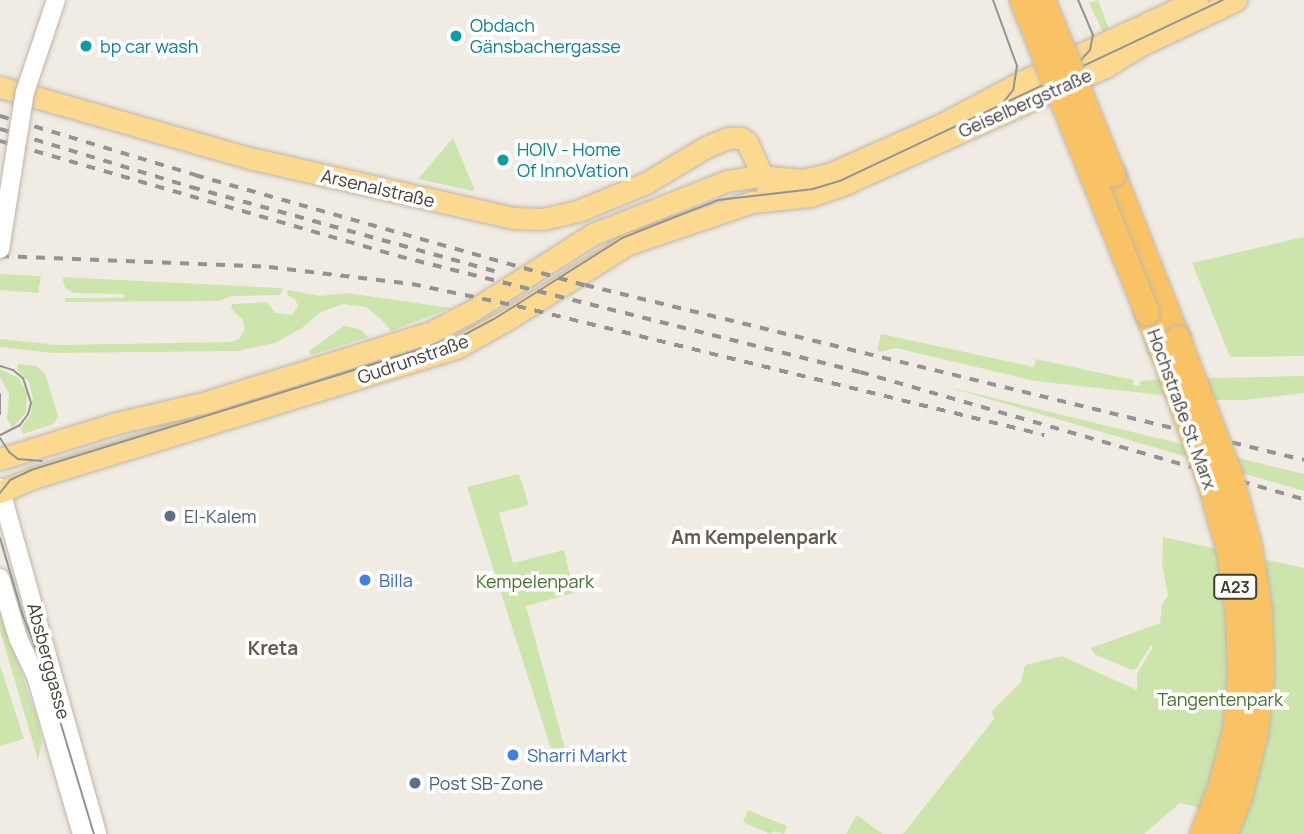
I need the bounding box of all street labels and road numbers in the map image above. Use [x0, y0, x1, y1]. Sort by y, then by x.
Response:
street label: Geiselbergstraße [955, 64, 1095, 142]
street label: Arsenalstraße [319, 164, 437, 212]
street label: Hochstraße St. Marx [1143, 326, 1221, 492]
street label: Gudrunstraße [355, 330, 471, 388]
road number: A23 [1212, 574, 1258, 600]
street label: Absberggasse [23, 601, 75, 721]

